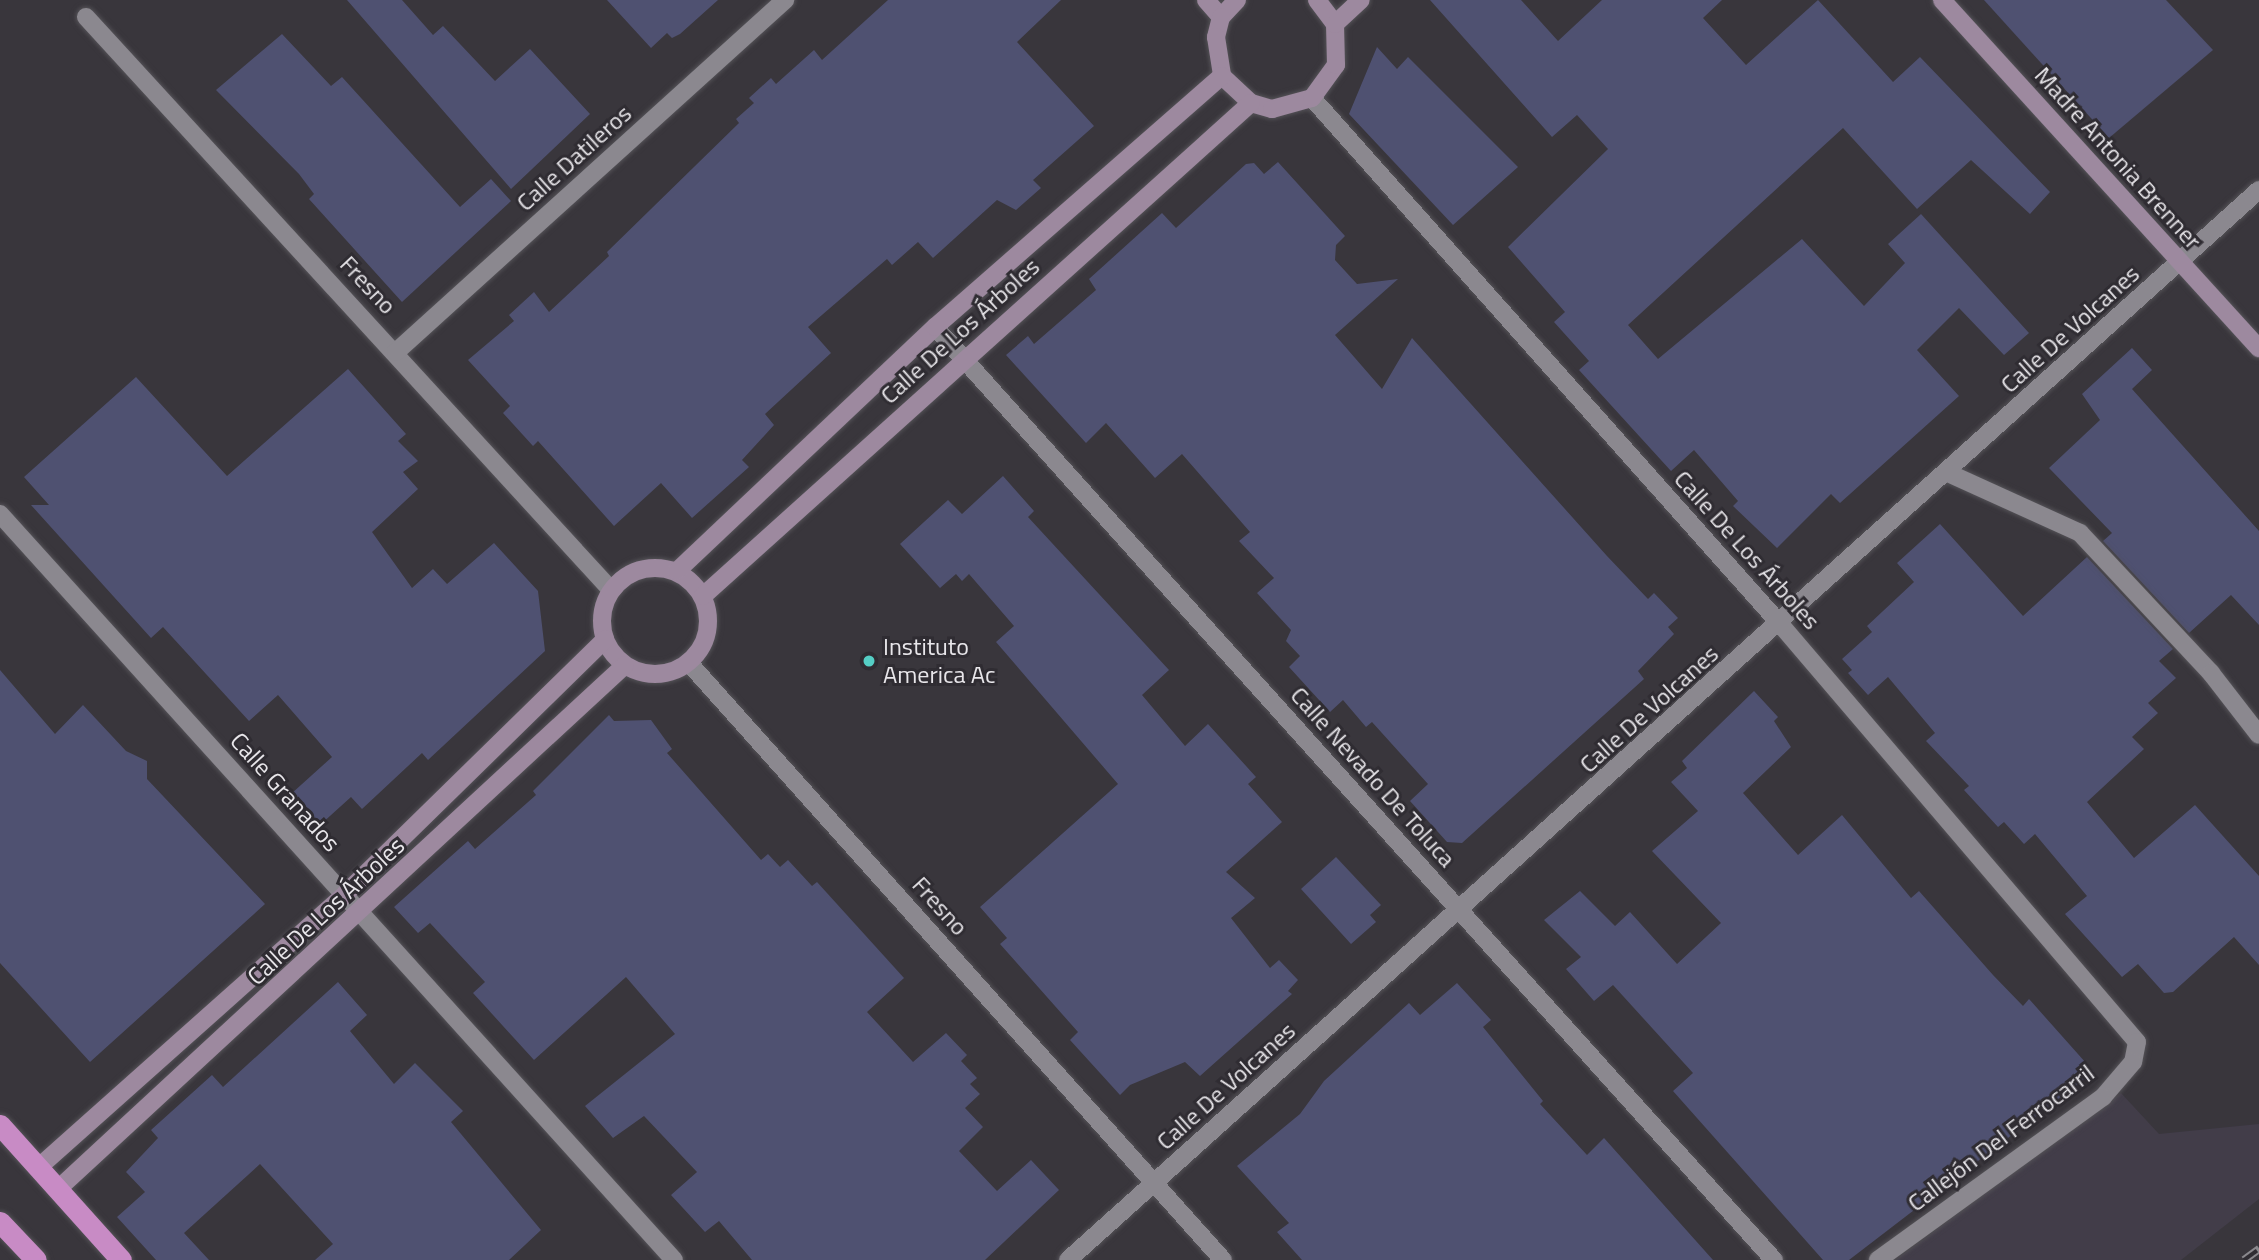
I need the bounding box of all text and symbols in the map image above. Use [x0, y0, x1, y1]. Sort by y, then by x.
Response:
street label: Madre Antonia Brenner [2029, 61, 2207, 255]
street label: Calle Datileros [511, 99, 637, 217]
street label: Fresno [334, 250, 402, 320]
street label: Calle De Los Árboles [875, 252, 1045, 410]
street label: Calle De Volcanes [1995, 259, 2145, 399]
street label: Calle De Los Árboles [1668, 465, 1826, 635]
place label: Instituto America Ac [883, 633, 995, 689]
street label: Calle De Volcanes [1574, 639, 1724, 779]
marker: Instituto America Ac [861, 653, 877, 669]
street label: Calle Nevado De Toluca [1285, 681, 1461, 873]
street label: Calle Granados [224, 727, 346, 857]
street label: Calle De Los Árboles [242, 831, 410, 991]
street label: Fresno [906, 871, 974, 941]
street label: Calle De Volcanes [1151, 1016, 1301, 1156]
street label: Callejón Del Ferrocarril [1902, 1058, 2100, 1218]

